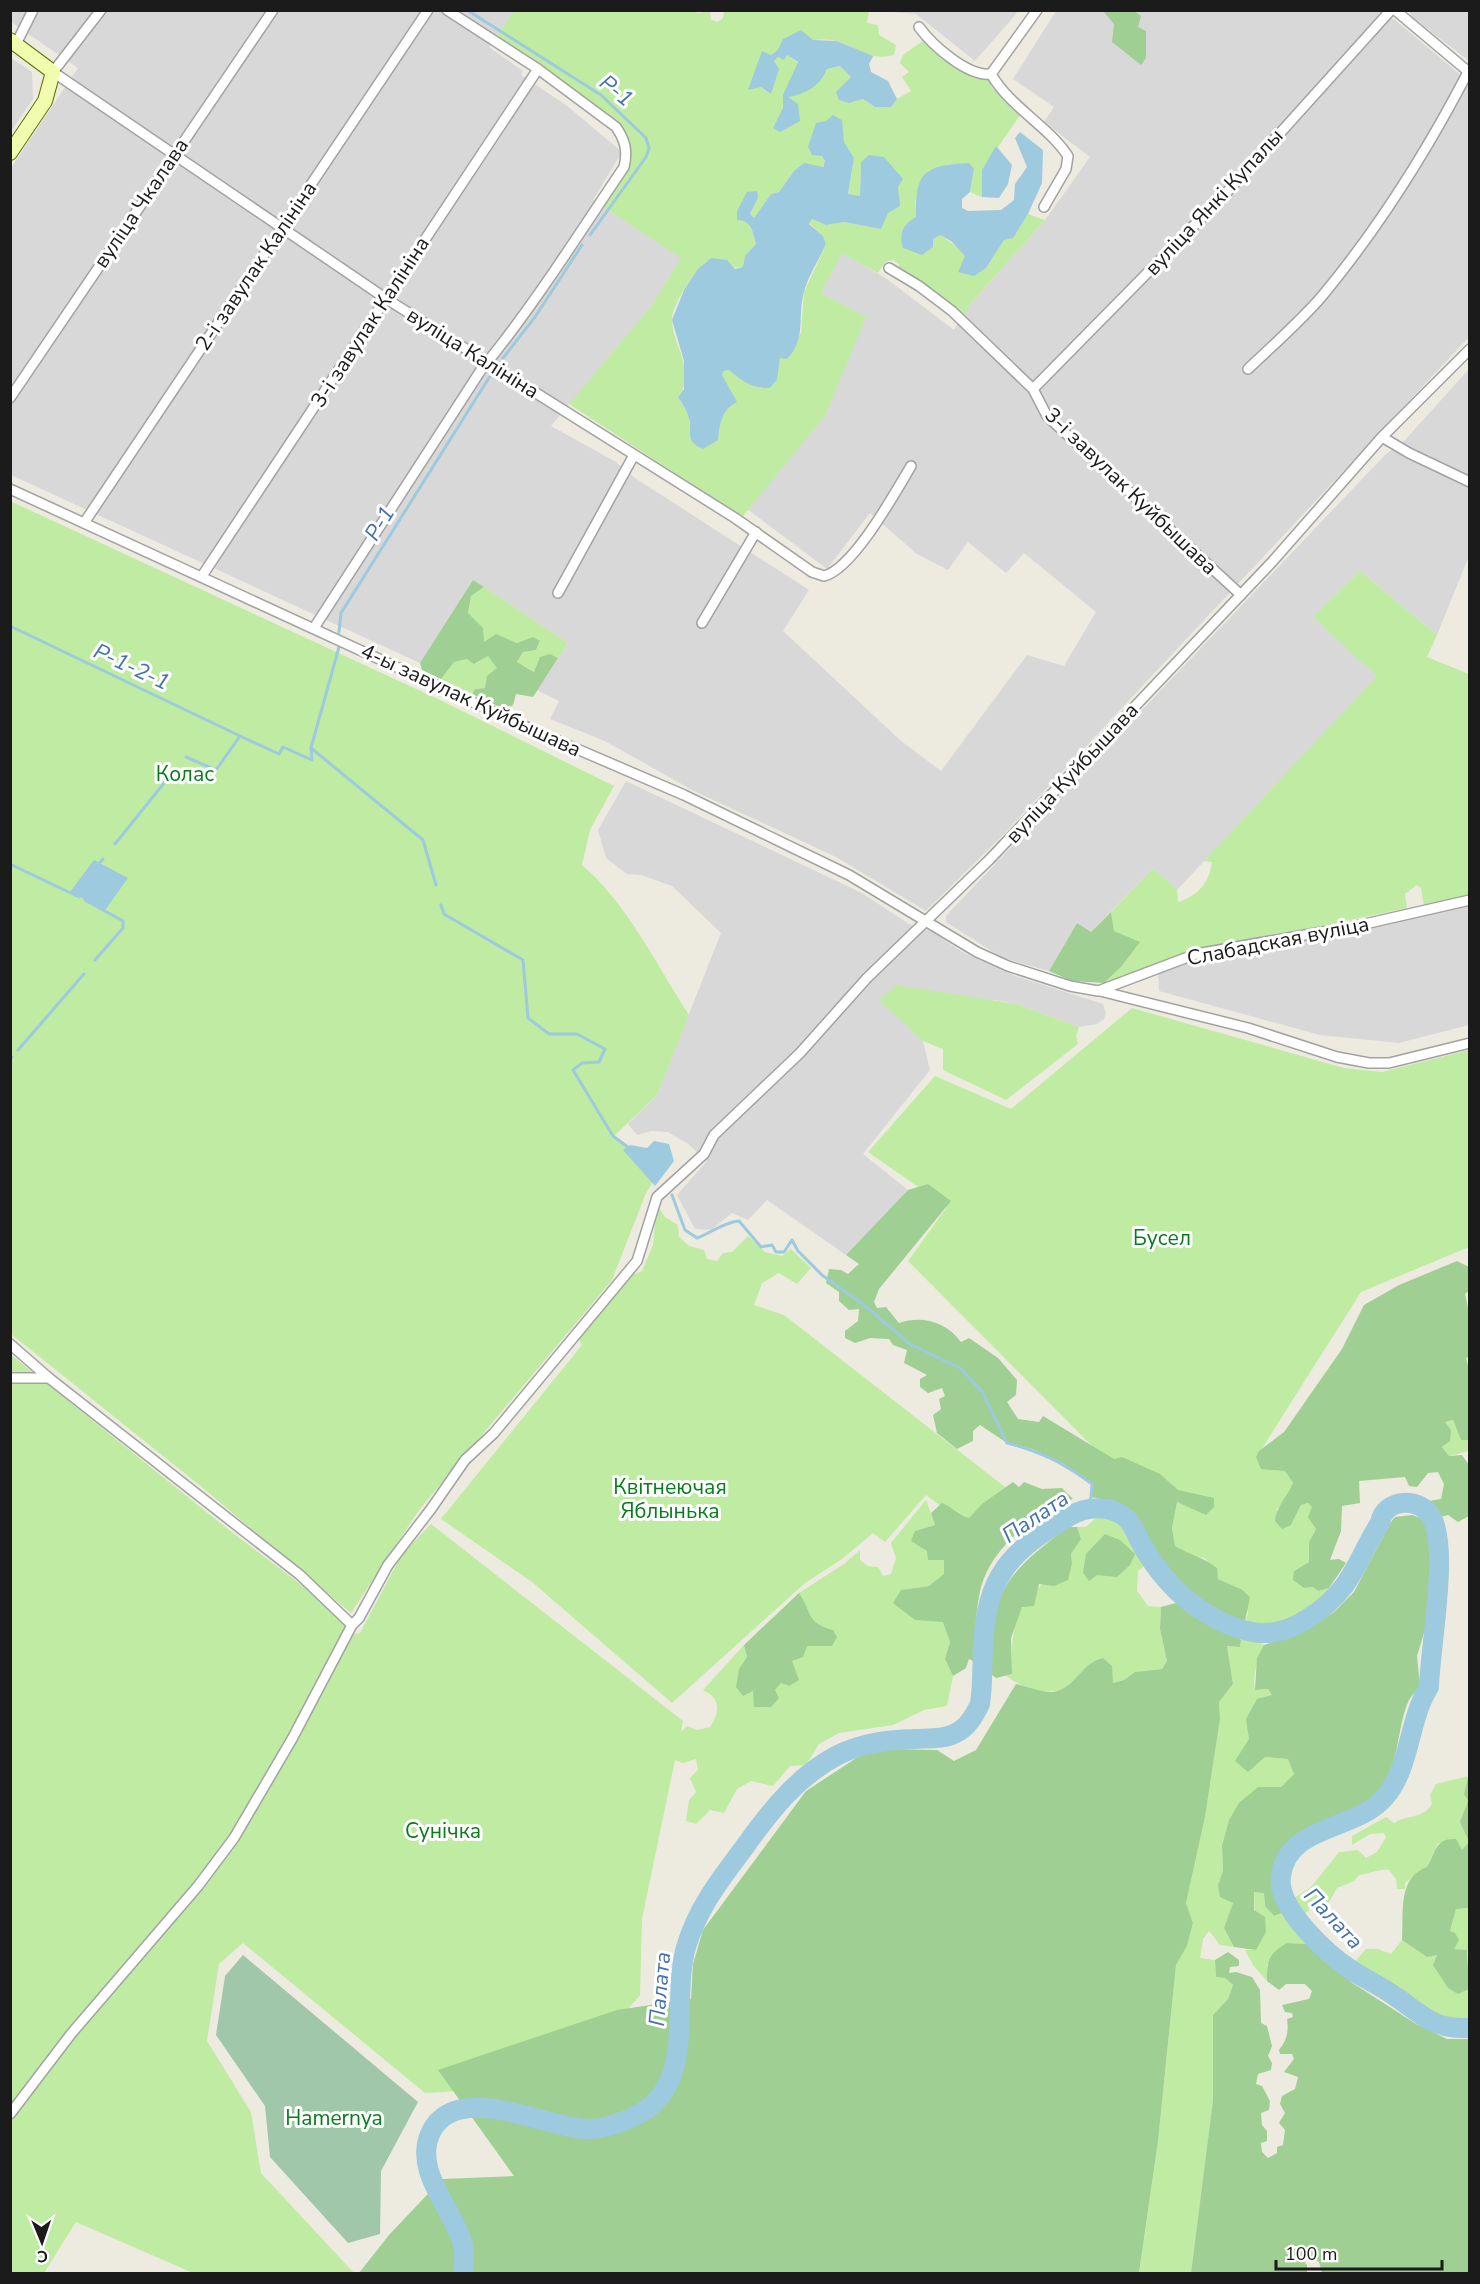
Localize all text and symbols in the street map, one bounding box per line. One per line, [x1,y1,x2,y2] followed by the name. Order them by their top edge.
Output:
[593,68,640,114] water label: P-1
[1139,123,1289,281] street label: вуліца Янкі Купалы
[87,133,195,273] street label: вуліца Чкалава
[189,176,323,356] street label: 2-і завулак Калініна
[304,231,436,413] street label: 3-і завулак Калініна
[401,301,545,405] street label: вуліца Калініна
[1039,401,1223,581] street label: 3-і завулак Куйбышава
[358,500,402,547] water label: P-1
[89,636,175,698] water label: P-1-2-1
[356,637,586,763] street label: 4-ы завулак Куйбышава
[999,697,1145,849] street label: вуліца Куйбышава
[156,760,214,788] park label: Колас
[1185,910,1371,972] street label: Слабадская вуліца
[1133,1224,1191,1252] park label: Бусел
[613,1473,727,1525] park label: Квітнеючая Яблынька
[996,1484,1075,1550] water label: Палата
[405,1817,481,1845] park label: Сунічка
[1297,1881,1370,1956] water label: Палата
[642,1951,678,2028] water label: Палата
[285,2104,383,2132] park label: Hamernya
[12,2212,72,2272] north arrow
[1276,2233,1442,2271] scale bar
[1285,2242,1337,2266] text: 100 m
[37,2245,48,2267] text: С

